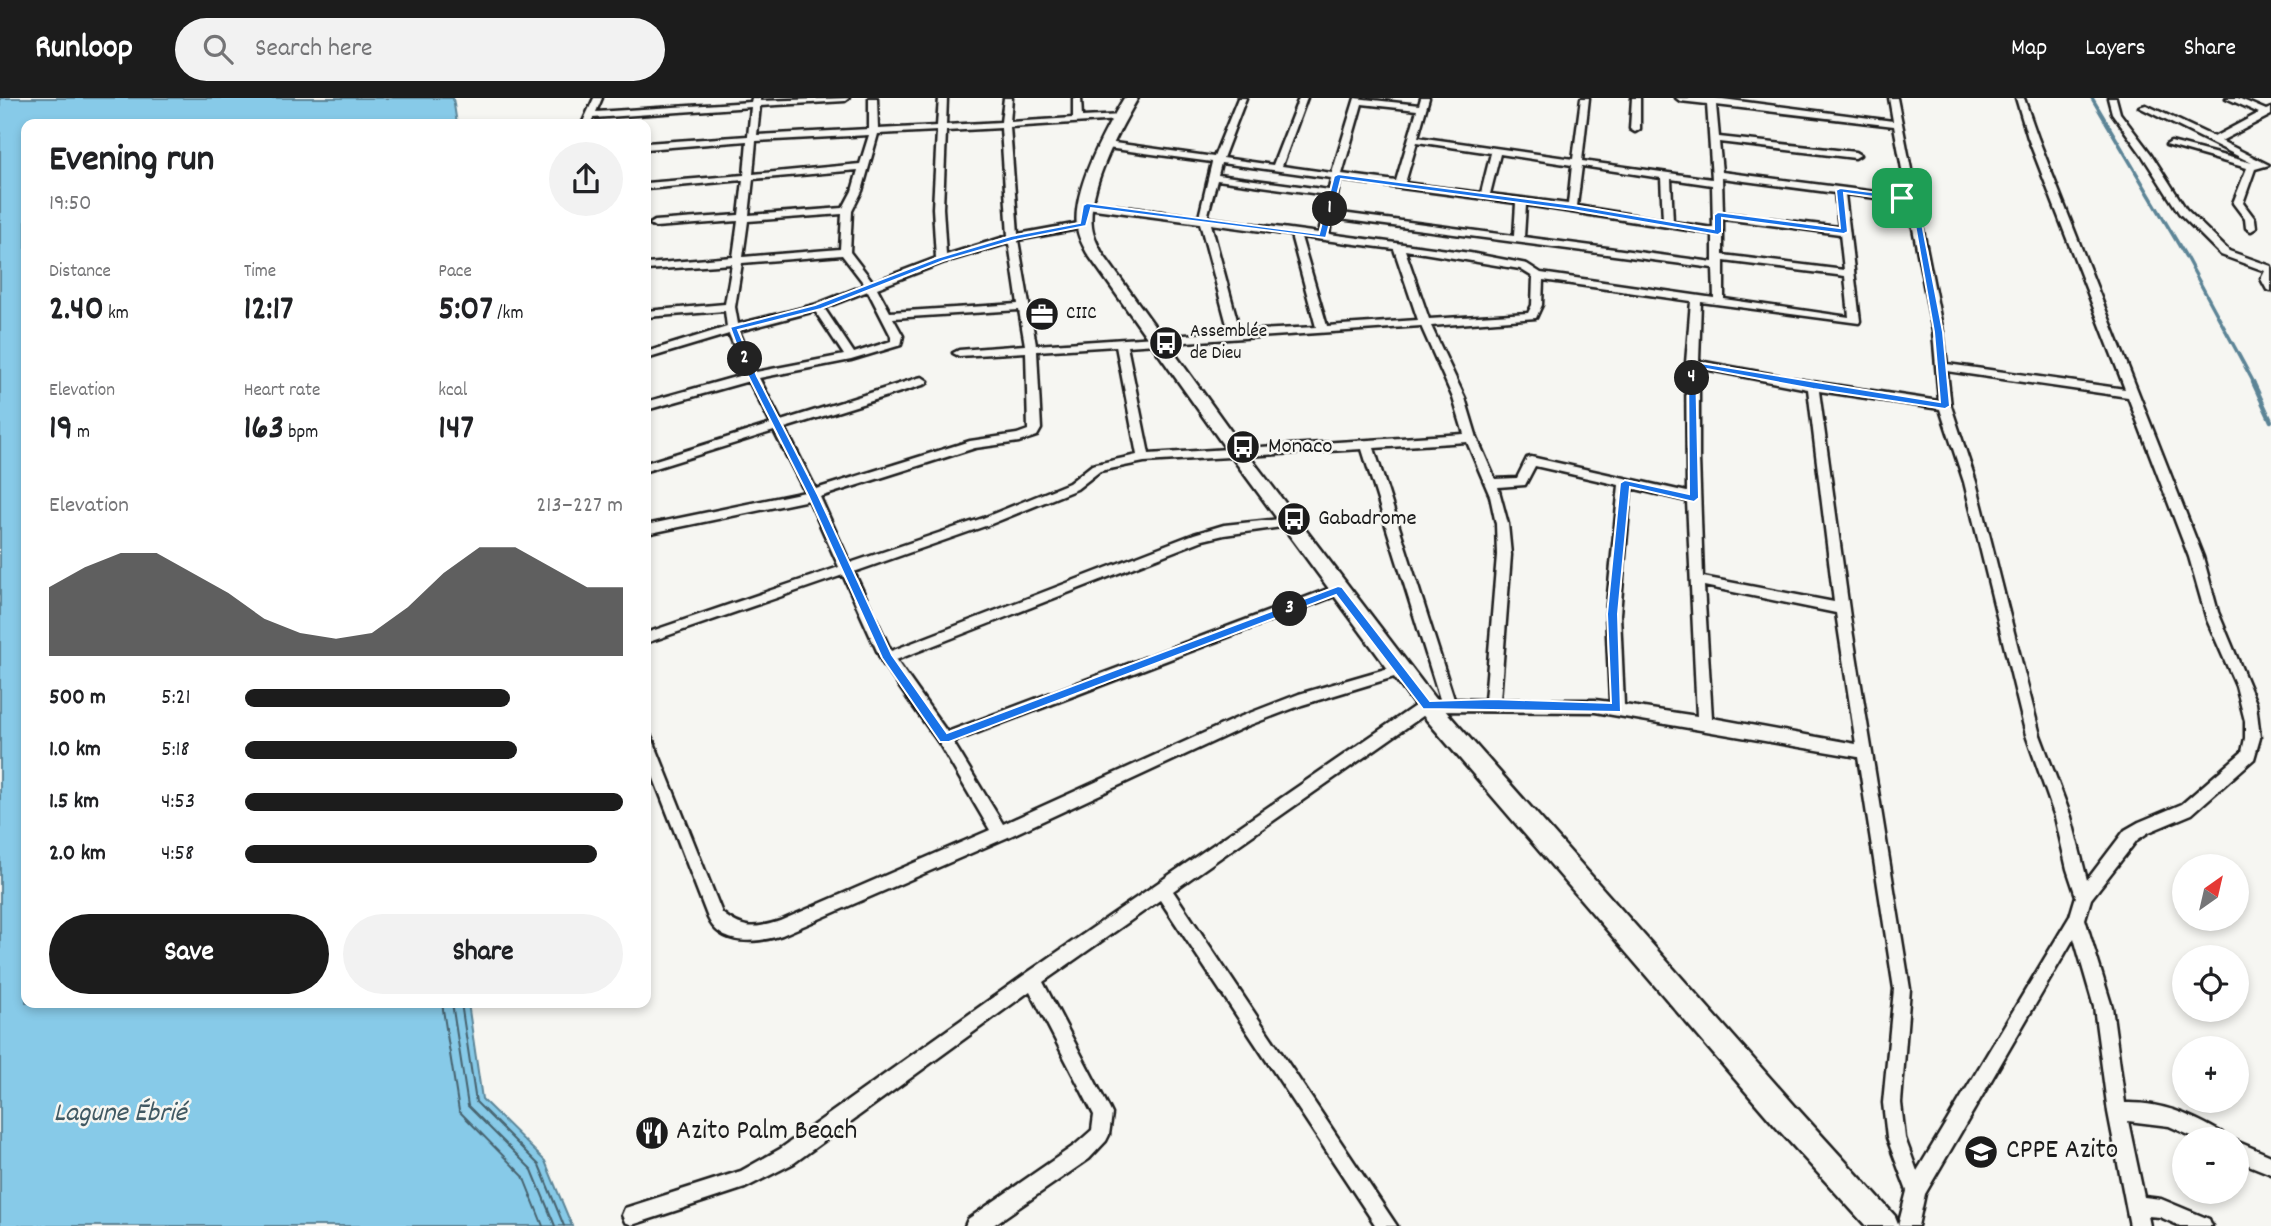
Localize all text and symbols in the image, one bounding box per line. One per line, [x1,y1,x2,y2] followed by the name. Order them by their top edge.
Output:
[175,18,665,81] search box
[35,26,133,73] text: Runloop
[199,30,237,68] icon: search
[255,31,372,68] text: Search here
[2011,32,2047,66] text: Map
[2085,32,2146,66] text: Layers
[2184,32,2236,66] text: Share
[49,134,214,189] text: Evening run
[549,142,623,216] button: share
[1872,168,1932,228] pin
[1883,179,1921,217] icon: arrive
[49,188,92,221] text: 19:50
[1312,192,1348,226] pin: 1
[1327,195,1332,222] text: 1
[49,259,111,286] text: Distance
[244,259,276,286] text: Time
[438,259,472,286] text: Pace
[49,286,104,336] text: 2.40
[244,286,294,336] text: 12:17
[438,286,493,336] text: 5:07
[1023,295,1061,333] office icon: CIIC
[104,301,129,328] text: km
[493,301,523,328] text: /km
[1066,301,1097,328] place label: CIIC
[1190,319,1267,368] place label: Assemblée de Dieu
[1147,324,1185,362] bus stop icon: Assemblée de Dieu
[728,342,762,376] pin: 2
[740,345,749,372] text: 2
[1674,360,1710,396] pin: 4
[1688,364,1695,391] text: 4
[49,378,115,405] text: Elevation
[244,378,320,405] text: Heart rate
[438,378,467,405] text: kcal
[49,405,73,455] text: 19
[244,405,284,455] text: 163
[438,405,474,455] text: 147
[73,420,90,447] text: m
[284,420,318,447] text: bpm
[1224,428,1262,466] bus stop icon: Monaco
[1268,431,1333,464] place label: Monaco
[49,490,129,523] text: Elevation
[536,490,623,523] text: 213–227 m
[1275,500,1313,538] bus stop icon: Gabadrome
[1318,503,1417,536] place label: Gabadrome
[1272,592,1308,626] pin: 3
[1285,595,1294,622] text: 3
[49,682,106,715] text: 500 m
[161,682,191,715] text: 5:21
[49,734,101,767] text: 1.0 km
[161,734,190,767] text: 5:18
[49,786,99,819] text: 1.5 km
[161,786,195,819] text: 4:53
[49,838,106,871] text: 2.0 km
[161,838,194,871] text: 4:58
[2172,854,2249,931] north arrow
[2172,854,2249,1204] map controls
[49,914,329,994] button: Save
[343,914,623,994] button: Share
[2172,945,2249,1022] button: locate
[2172,1036,2249,1113] button: +
[53,1095,189,1135] water label: Lagune Ébrié
[676,1113,857,1153] place label: Azito Palm Beach
[633,1114,671,1152] restaurant icon: Azito Palm Beach
[2172,1127,2249,1204] button: −
[2006,1132,2118,1172] place label: CPPE Azito
[1962,1133,2000,1171] school or university icon: CPPE Azito

